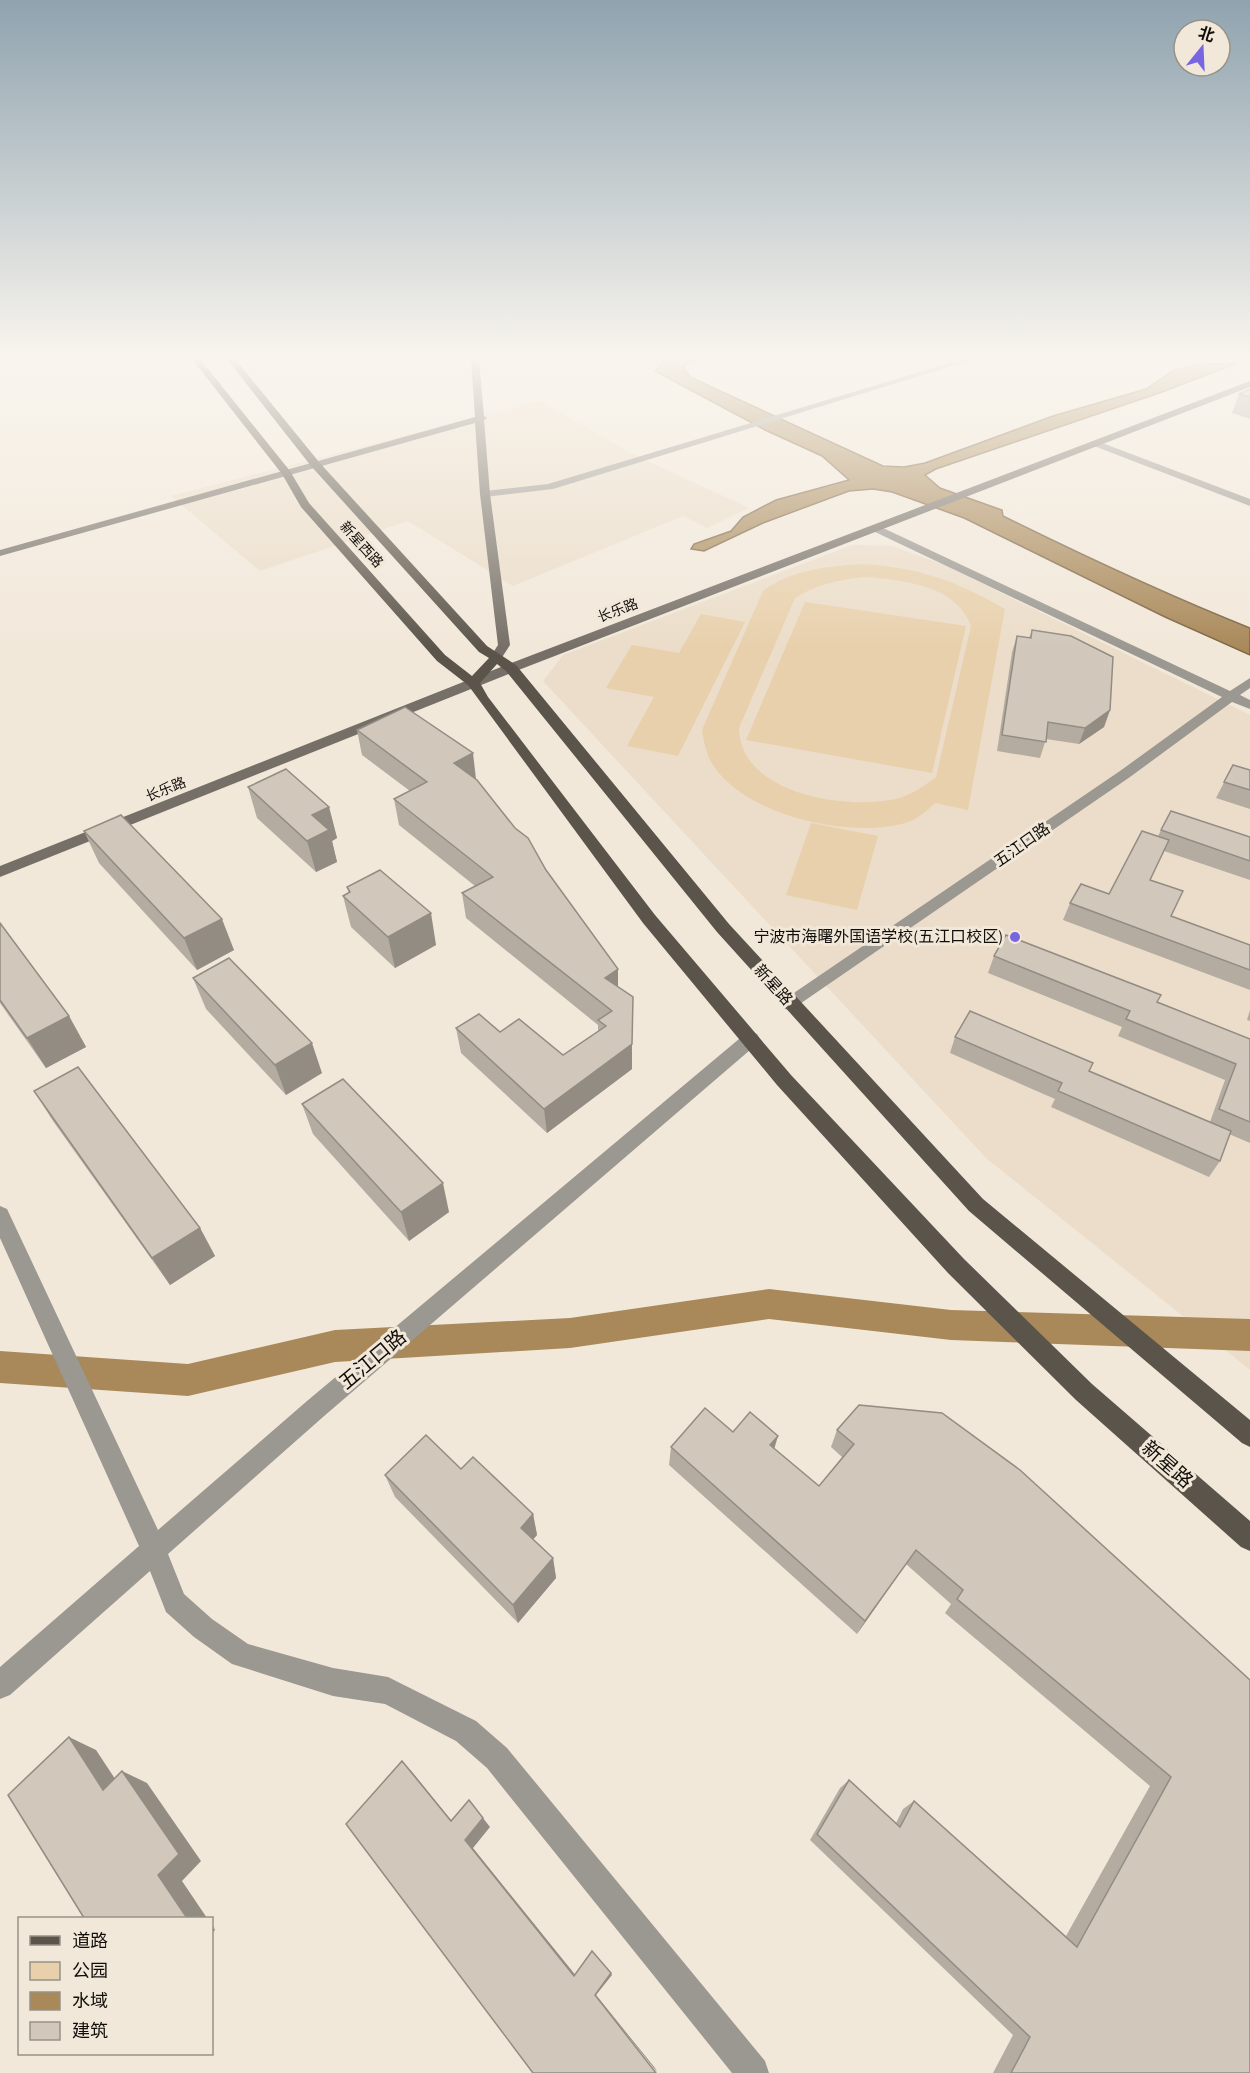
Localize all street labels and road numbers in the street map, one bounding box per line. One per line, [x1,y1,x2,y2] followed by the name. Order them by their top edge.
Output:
[335,518,387,572] street label: 新星西路
[595,594,641,628] street label: 长乐路
[143,773,189,807] street label: 长乐路
[989,818,1055,872] street label: 五江口路
[749,960,797,1010] street label: 新星路
[333,1324,413,1396] street label: 五江口路
[1135,1435,1199,1495] street label: 新星路

